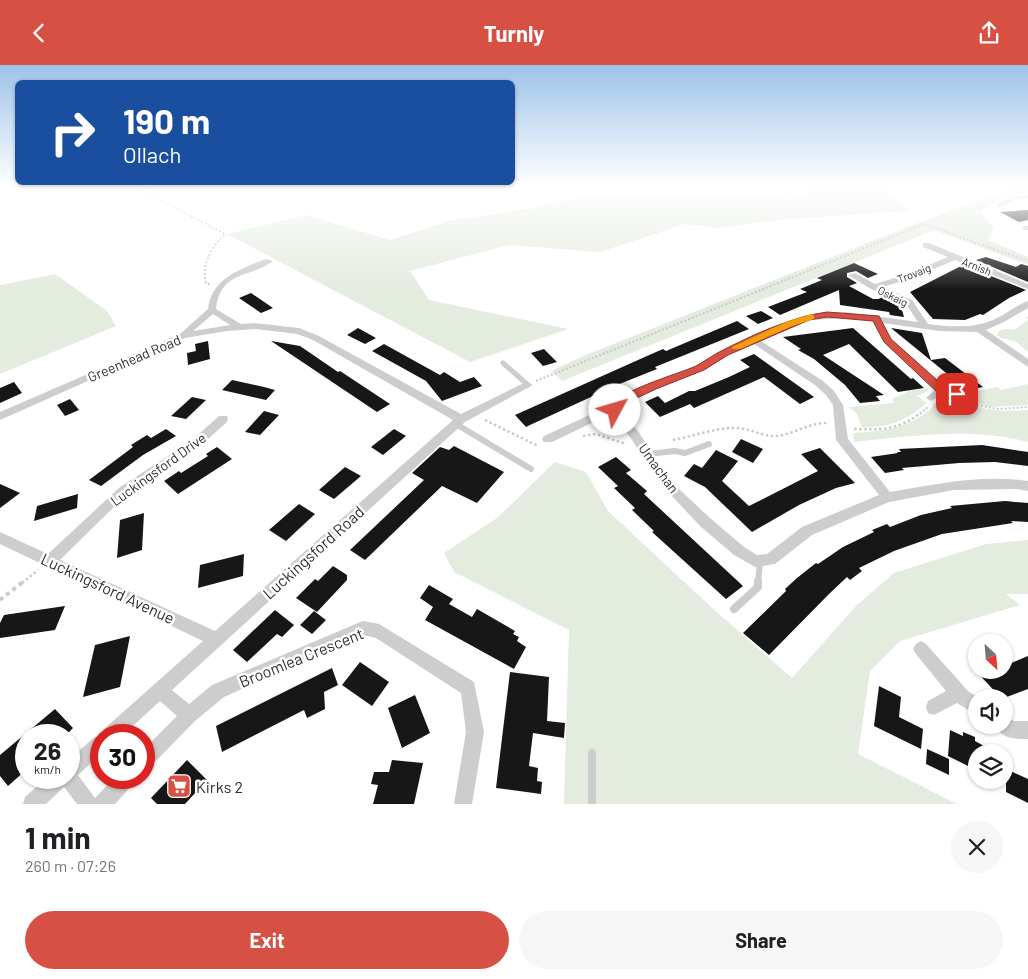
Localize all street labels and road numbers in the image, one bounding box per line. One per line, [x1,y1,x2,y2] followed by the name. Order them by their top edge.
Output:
[960,254,994,278] street label: Arnish
[895,261,933,285] street label: Trovaig
[876,283,910,309] street label: Oskaig
[85,331,183,385] street label: Greenhead Road
[107,429,209,509] street label: Luckingsford Drive
[635,440,683,496] street label: Umachan
[259,502,367,602] street label: Luckingsford Road
[38,549,178,627] street label: Luckingsford Avenue
[236,623,366,691] street label: Broomlea Crescent

